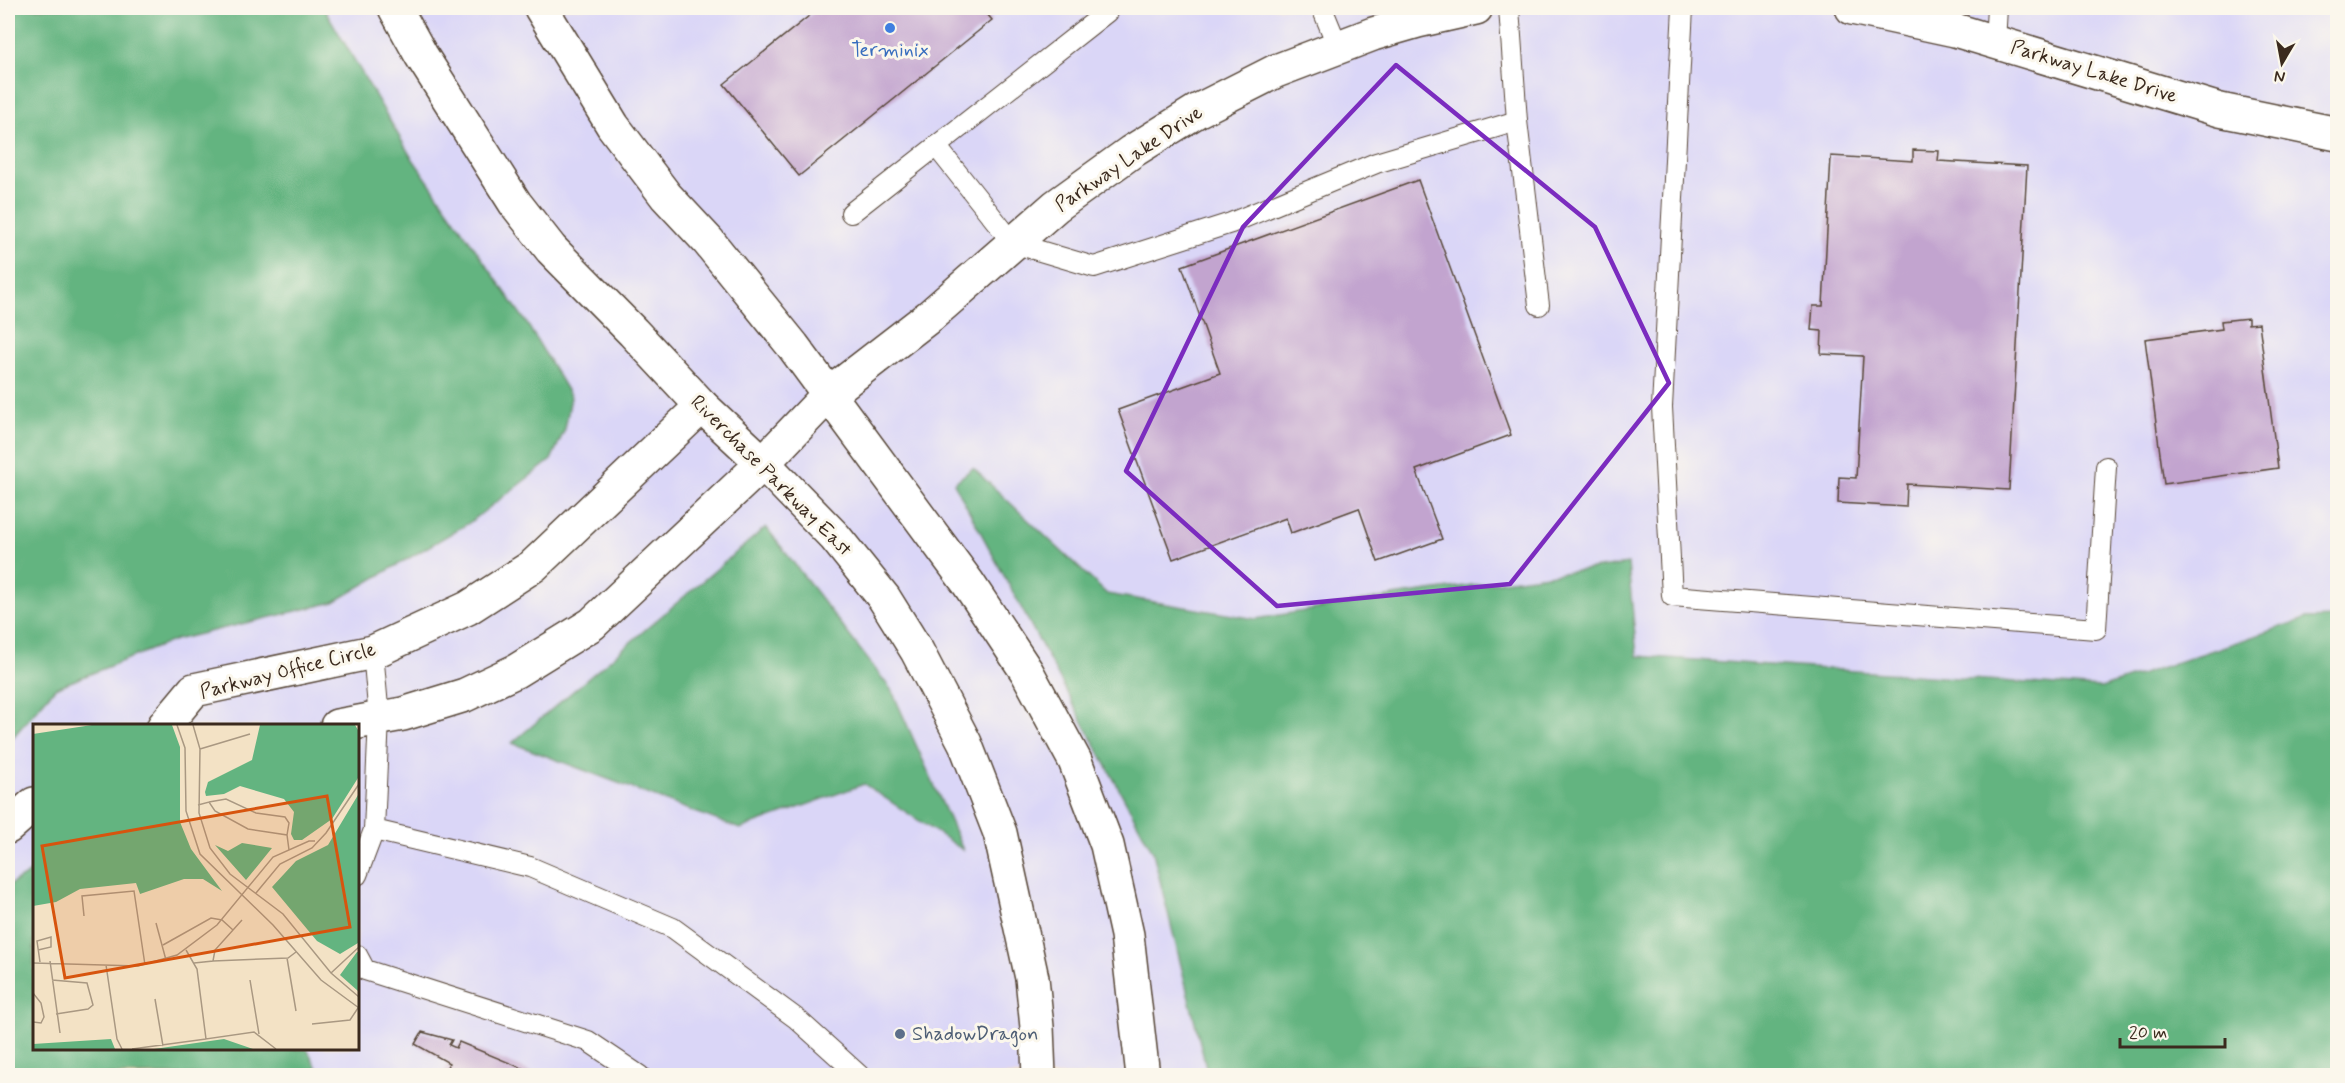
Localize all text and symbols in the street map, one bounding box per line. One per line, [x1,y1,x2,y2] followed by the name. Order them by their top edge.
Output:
[883,21,897,35] marker: Terminix
[2252,33,2312,93] north arrow
[2007,34,2181,110] street label: Parkway Lake Drive
[851,37,929,64] place label: Terminix
[2273,65,2287,88] text: N
[1050,99,1208,219] street label: Parkway Lake Drive
[684,389,858,563] street label: Riverchase Parkway East
[197,636,379,706] street label: Parkway Office Circle
[33,724,358,1050] inset map
[2120,1011,2225,1049] scale bar
[912,1021,1038,1048] place label: ShadowDragon
[2129,1021,2167,1045] text: 20 m
[893,1027,907,1041] marker: ShadowDragon

